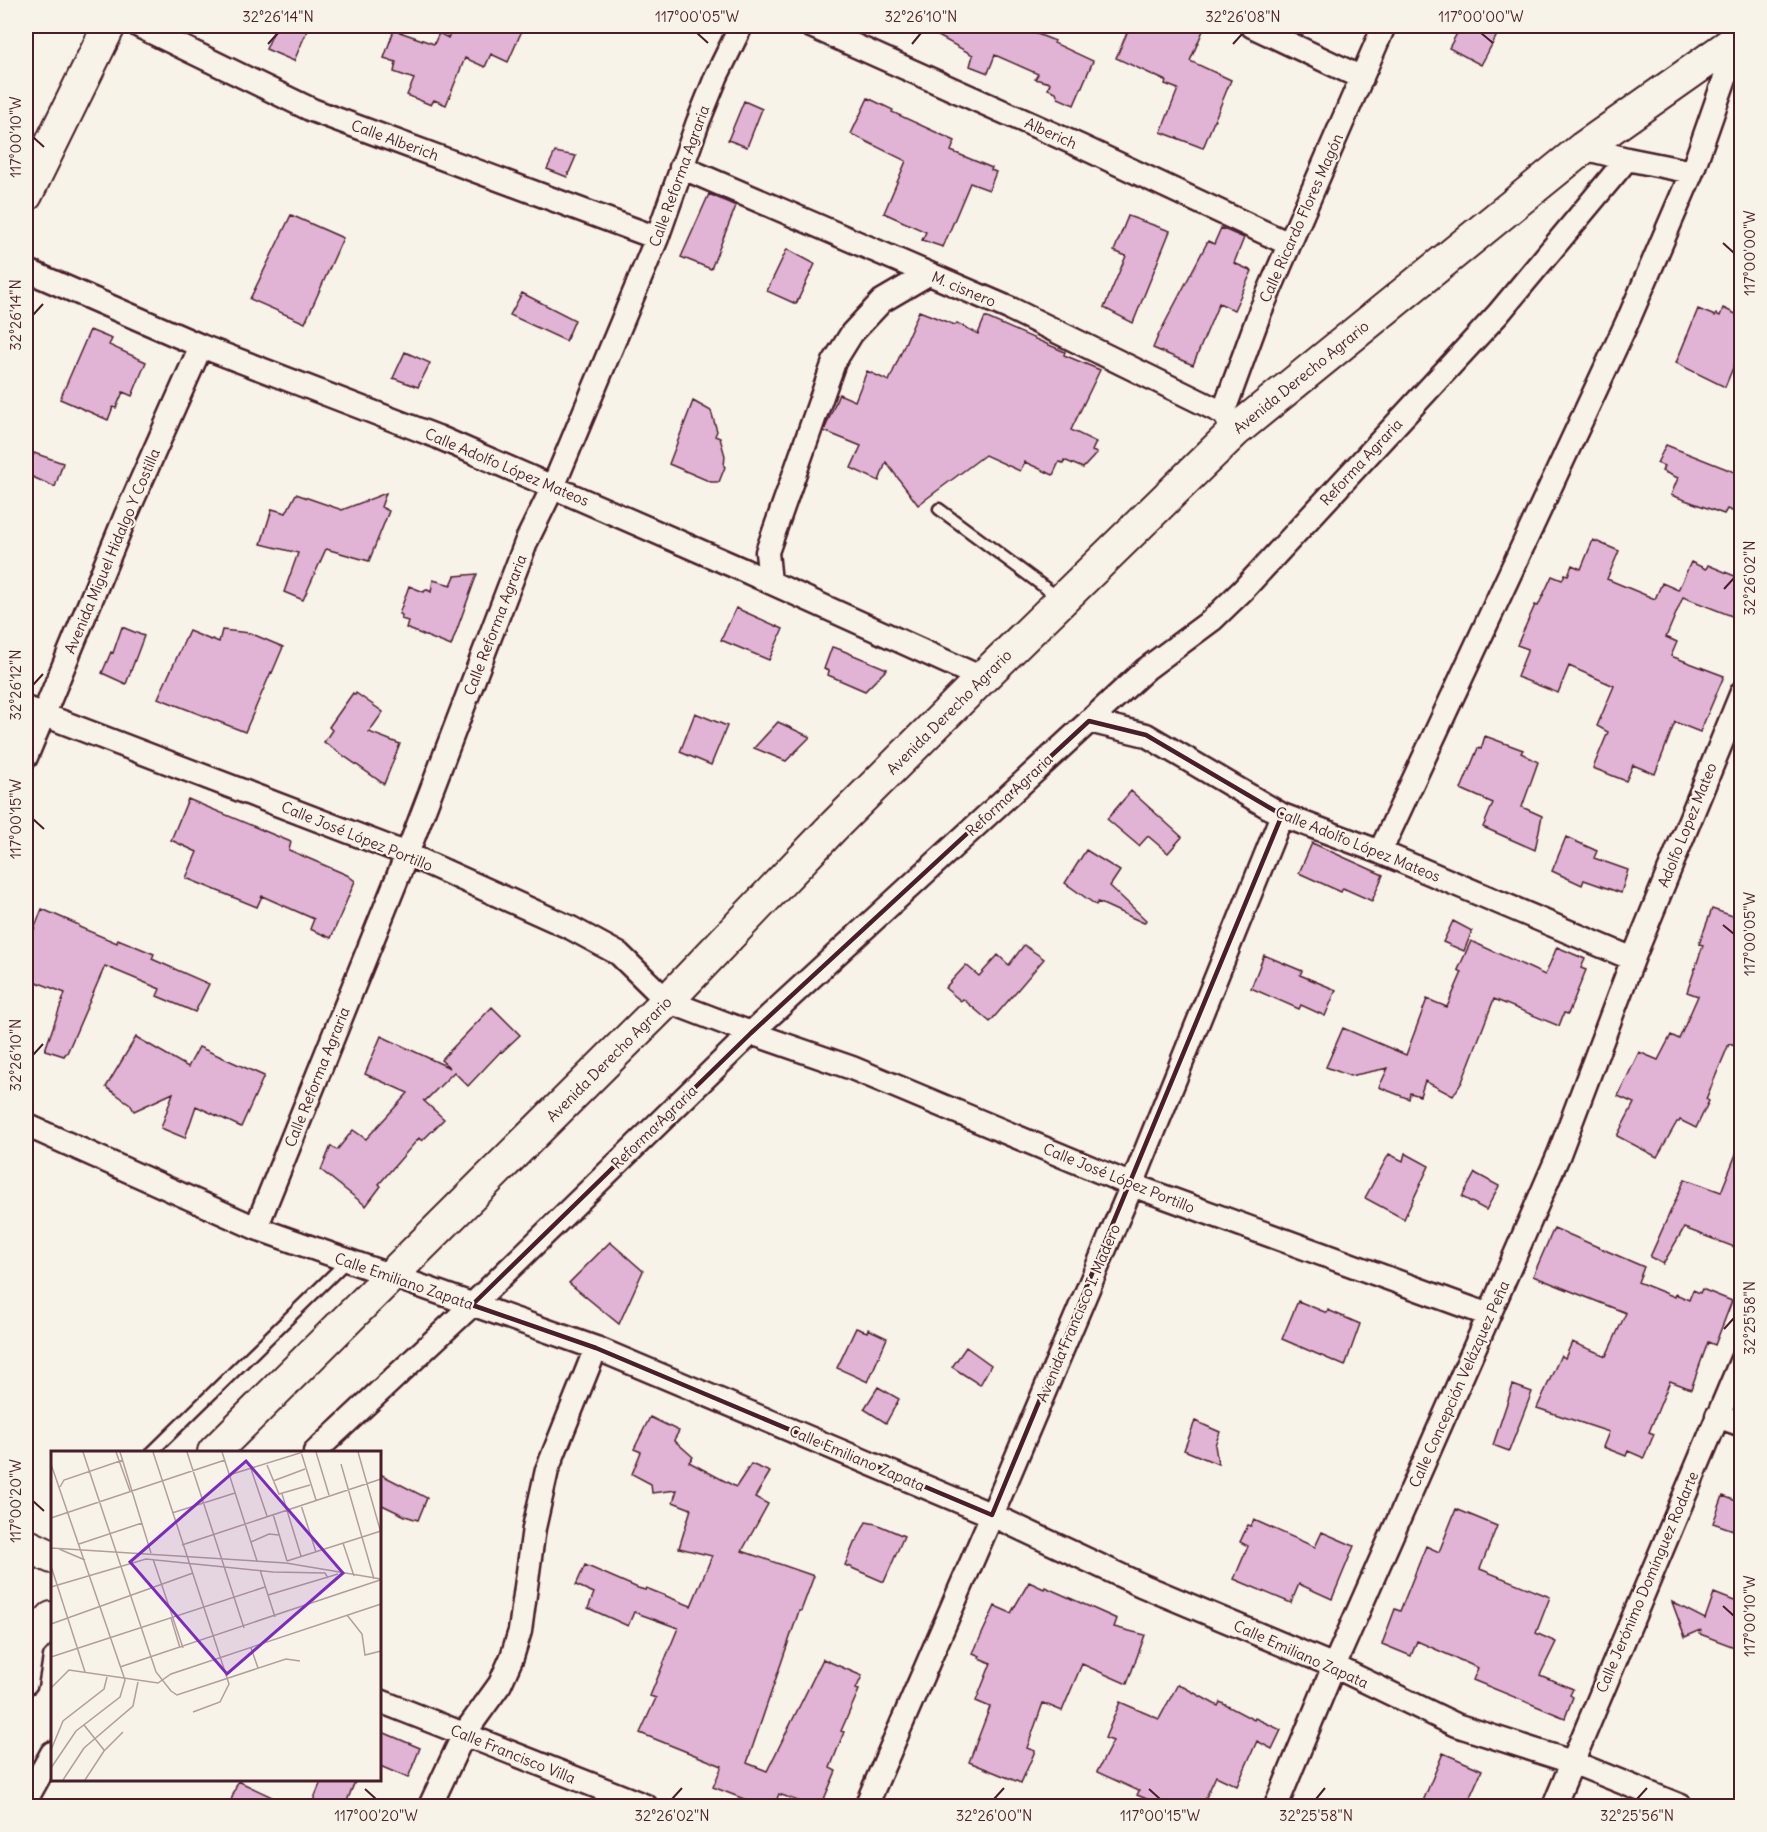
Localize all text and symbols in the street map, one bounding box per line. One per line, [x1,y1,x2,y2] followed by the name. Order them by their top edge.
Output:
[242,7,314,26] text: 32°26'14"N
[655,7,739,26] text: 117°00'05"W
[885,7,957,26] text: 32°26'10"N
[1205,7,1281,26] text: 32°26'08"N
[1438,7,1524,26] text: 117°00'00"W
[6,96,25,178] text: 117°00'10"W
[645,102,714,249] street label: Calle Reforma Agraria
[1022,113,1080,153] street label: Alberich
[349,115,442,165] street label: Calle Alberich
[1255,130,1347,305] street label: Calle Ricardo Flores Magón
[1740,210,1759,296] text: 117°00'00"W
[929,267,999,311] street label: M. cisnero
[6,279,25,351] text: 32°26'14"N
[1229,316,1373,438] street label: Avenida Derecho Agrario
[1316,414,1407,510] street label: Reforma Agraria
[422,424,592,510] street label: Calle Adolfo López Mateos
[60,445,164,657] street label: Avenida Miguel Hidalgo Y Costilla
[1740,540,1759,616] text: 32°26'02"N
[459,552,531,698] street label: Calle Reforma Agraria
[882,645,1016,779] street label: Avenida Derecho Agrario
[6,649,25,721] text: 32°26'12"N
[961,749,1057,840] street label: Reforma Agraria
[1653,760,1721,890] street label: Adolfo Lopez Mateo
[6,779,25,859] text: 117°00'15"W
[278,797,436,875] street label: Calle José López Portillo
[1273,802,1443,886] street label: Calle Adolfo López Mateos
[1740,892,1759,976] text: 117°00'05"W
[542,992,676,1126] street label: Avenida Derecho Agrario
[280,1004,354,1150] street label: Calle Reforma Agraria
[6,1019,25,1091] text: 32°26'10"N
[607,1081,701,1173] street label: Reforma Agraria
[1040,1139,1198,1217] street label: Calle José López Portillo
[1032,1221,1124,1405] street label: Avenida Francisco I. Madero
[332,1248,476,1314] street label: Calle Emiliano Zapata
[1405,1277,1514,1490] street label: Calle Concepción Velázquez Peña
[1740,1281,1759,1355] text: 32°25'58"N
[786,1421,928,1495] street label: Calle Emiliano Zapata
[51,1451,381,1781] inset map
[6,1459,25,1543] text: 117°00'20"W
[1592,1469,1702,1695] street label: Calle Jerónimo Domínguez Rodarte
[1740,1575,1759,1657] text: 117°00'10"W
[1231,1616,1372,1692] street label: Calle Emiliano Zapata
[448,1720,579,1788] street label: Calle Francisco Villa
[334,1806,418,1825] text: 117°00'20"W
[634,1806,710,1825] text: 32°26'02"N
[956,1806,1032,1825] text: 32°26'00"N
[1120,1806,1200,1825] text: 117°00'15"W
[1279,1806,1353,1825] text: 32°25'58"N
[1600,1806,1674,1825] text: 32°25'56"N

